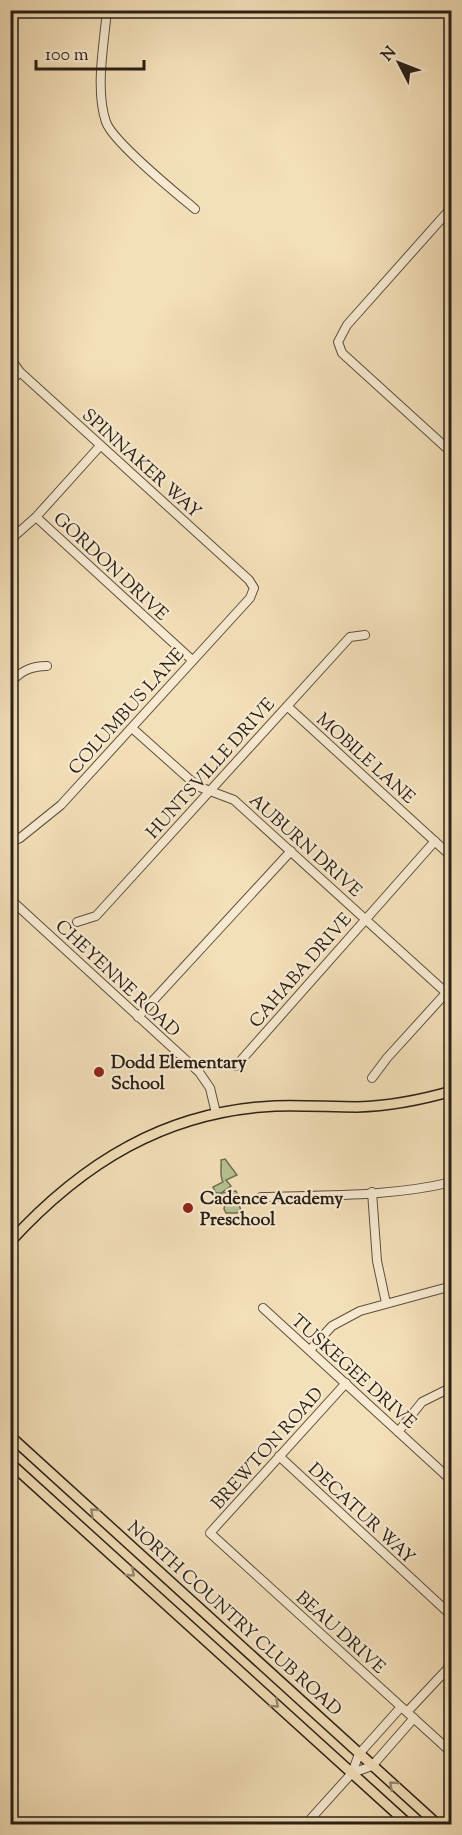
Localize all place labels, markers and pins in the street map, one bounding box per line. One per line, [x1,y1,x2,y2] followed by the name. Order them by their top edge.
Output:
[111,1051,247,1098] place label: Dodd Elementary School
[92,1065,106,1079] marker: Dodd Elementary School
[200,1187,343,1234] place label: Cadence Academy Preschool
[181,1201,195,1215] marker: Cadence Academy Preschool

